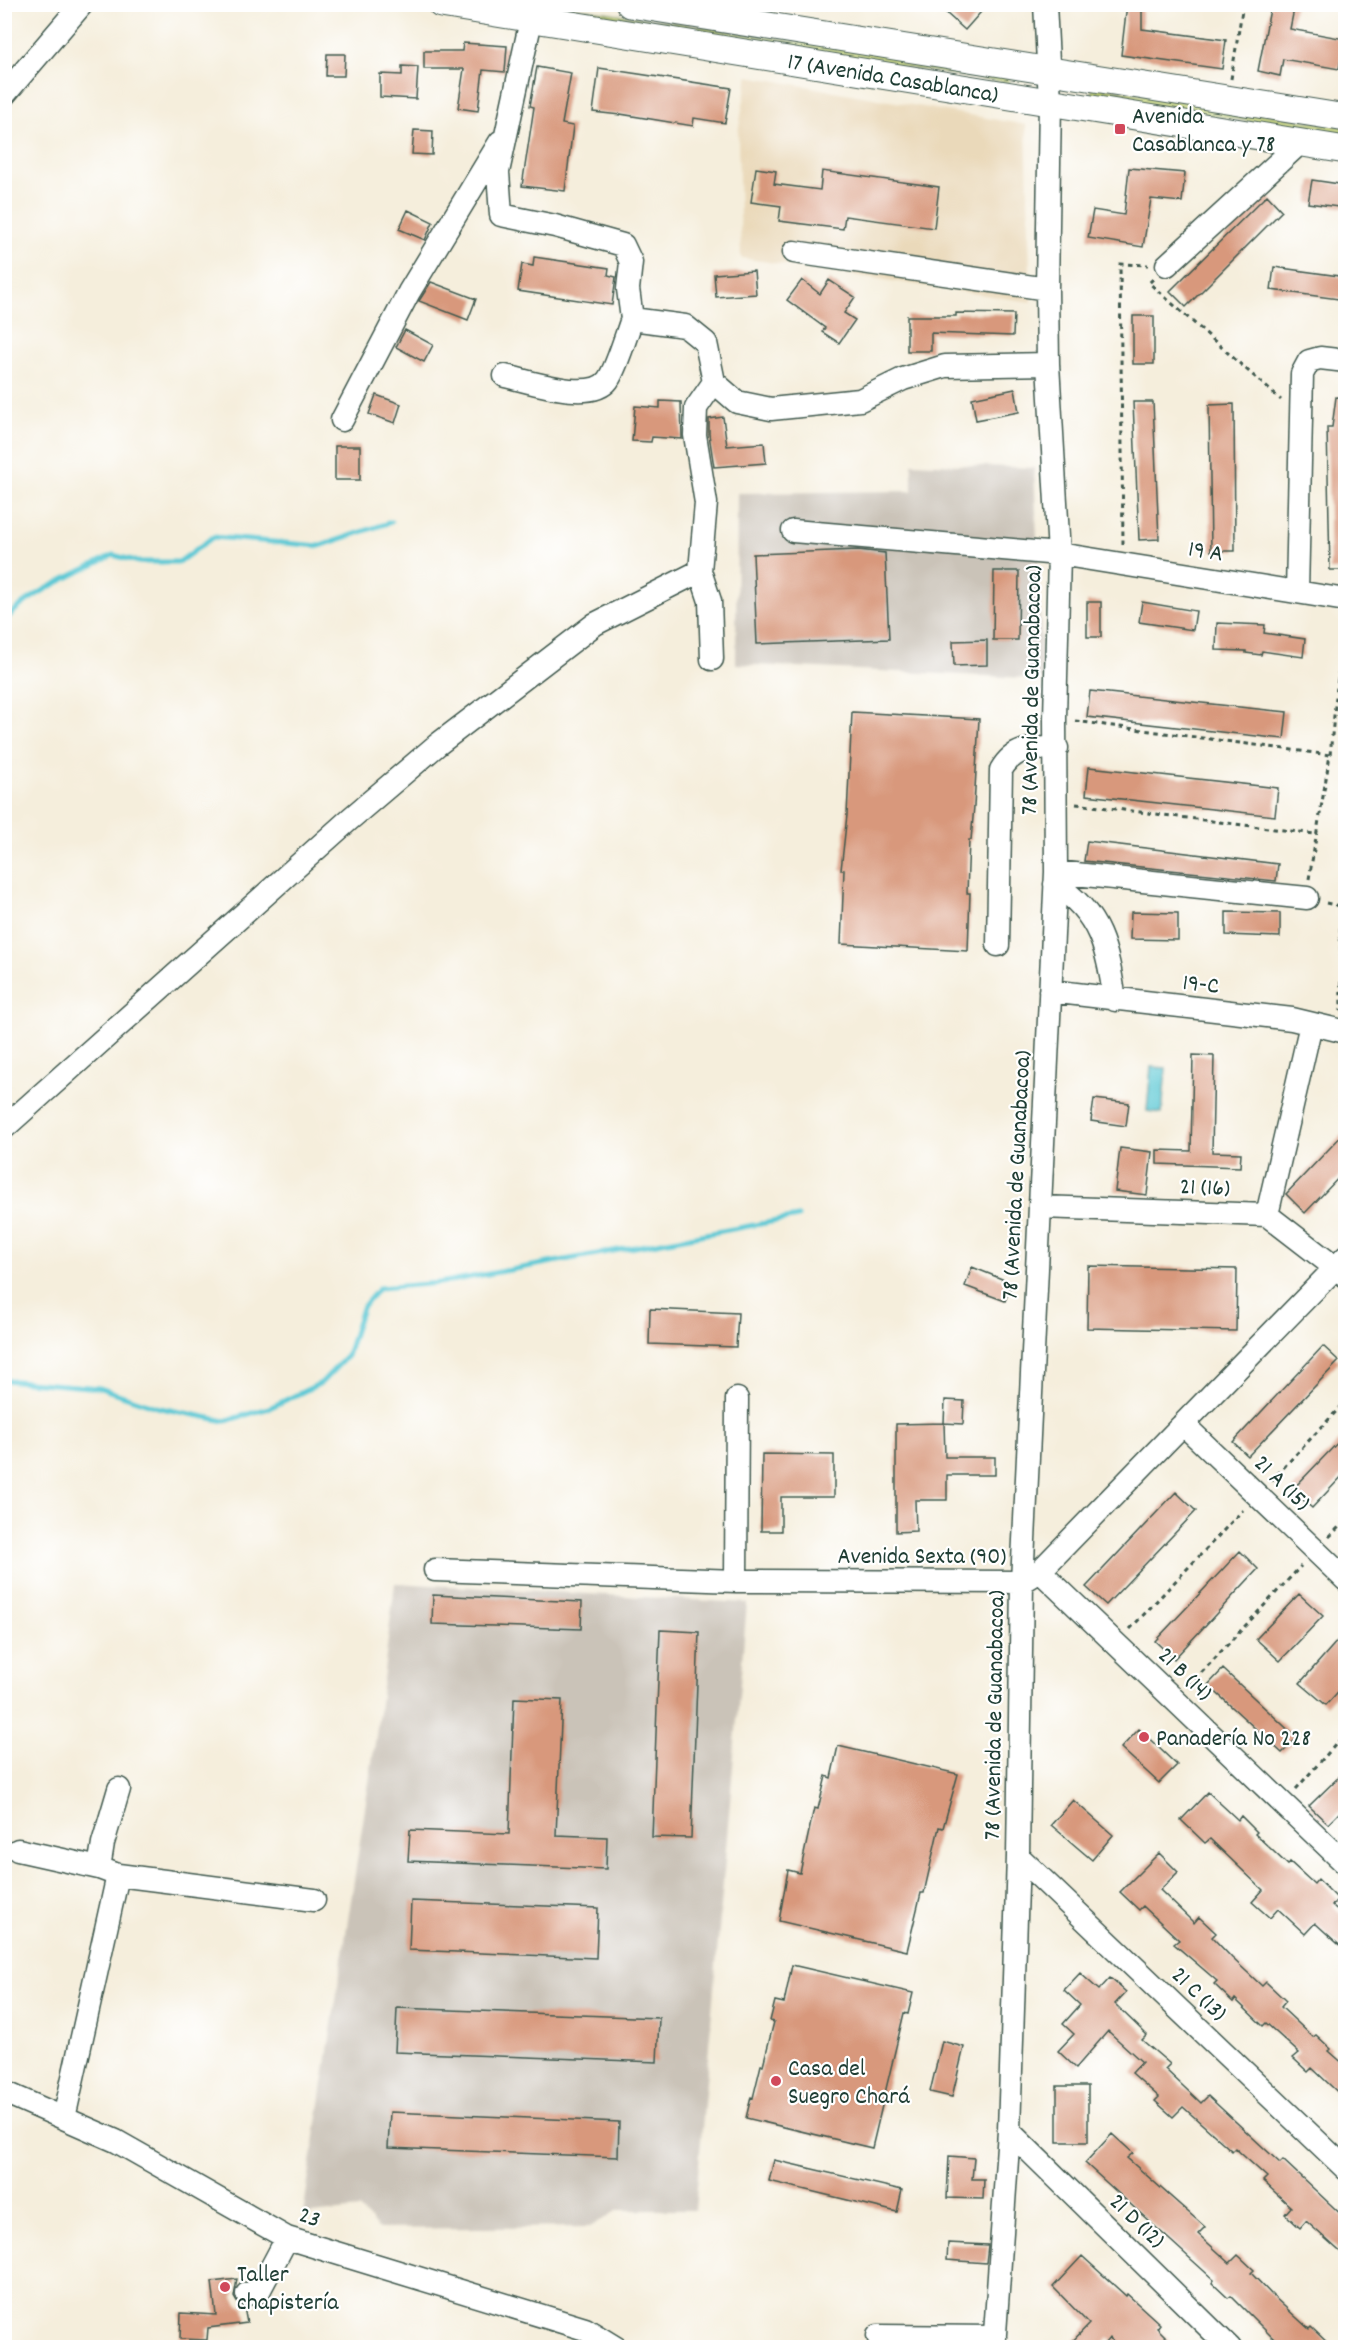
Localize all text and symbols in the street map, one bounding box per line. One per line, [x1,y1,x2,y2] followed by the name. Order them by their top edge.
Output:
[785,46,1001,114] street label: 17 (Avenida Casablanca)
[1132,101,1275,163] place label: Avenida Casablanca y 78
[1113,122,1127,136] marker: Avenida Casablanca y 78
[1186,533,1225,572] street label: 19 A
[1014,565,1052,815] street label: 78 (Avenida de Guanabacoa)
[1181,967,1221,1005] street label: 19-C
[994,1049,1042,1301] street label: 78 (Avenida de Guanabacoa)
[1179,1171,1231,1207] street label: 21 (16)
[1245,1448,1317,1520] street label: 21 A (15)
[838,1541,1006,1575] street label: Avenida Sexta (90)
[977,1590,1015,1840] street label: 78 (Avenida de Guanabacoa)
[1149,1640,1219,1710] street label: 21 B (14)
[1156,1723,1311,1757] place label: Panadería No 228
[1137,1730,1151,1744] marker: Panadería No 228
[1162,1960,1234,2030] street label: 21 C (13)
[788,2053,910,2115] place label: Casa del Suegro Chará
[769,2074,783,2088] marker: Casa del Suegro Chará
[1100,2187,1172,2258] street label: 21 D (12)
[293,2199,325,2238] street label: 23
[237,2259,339,2321] place label: Taller chapistería
[218,2280,232,2294] marker: Taller chapistería

